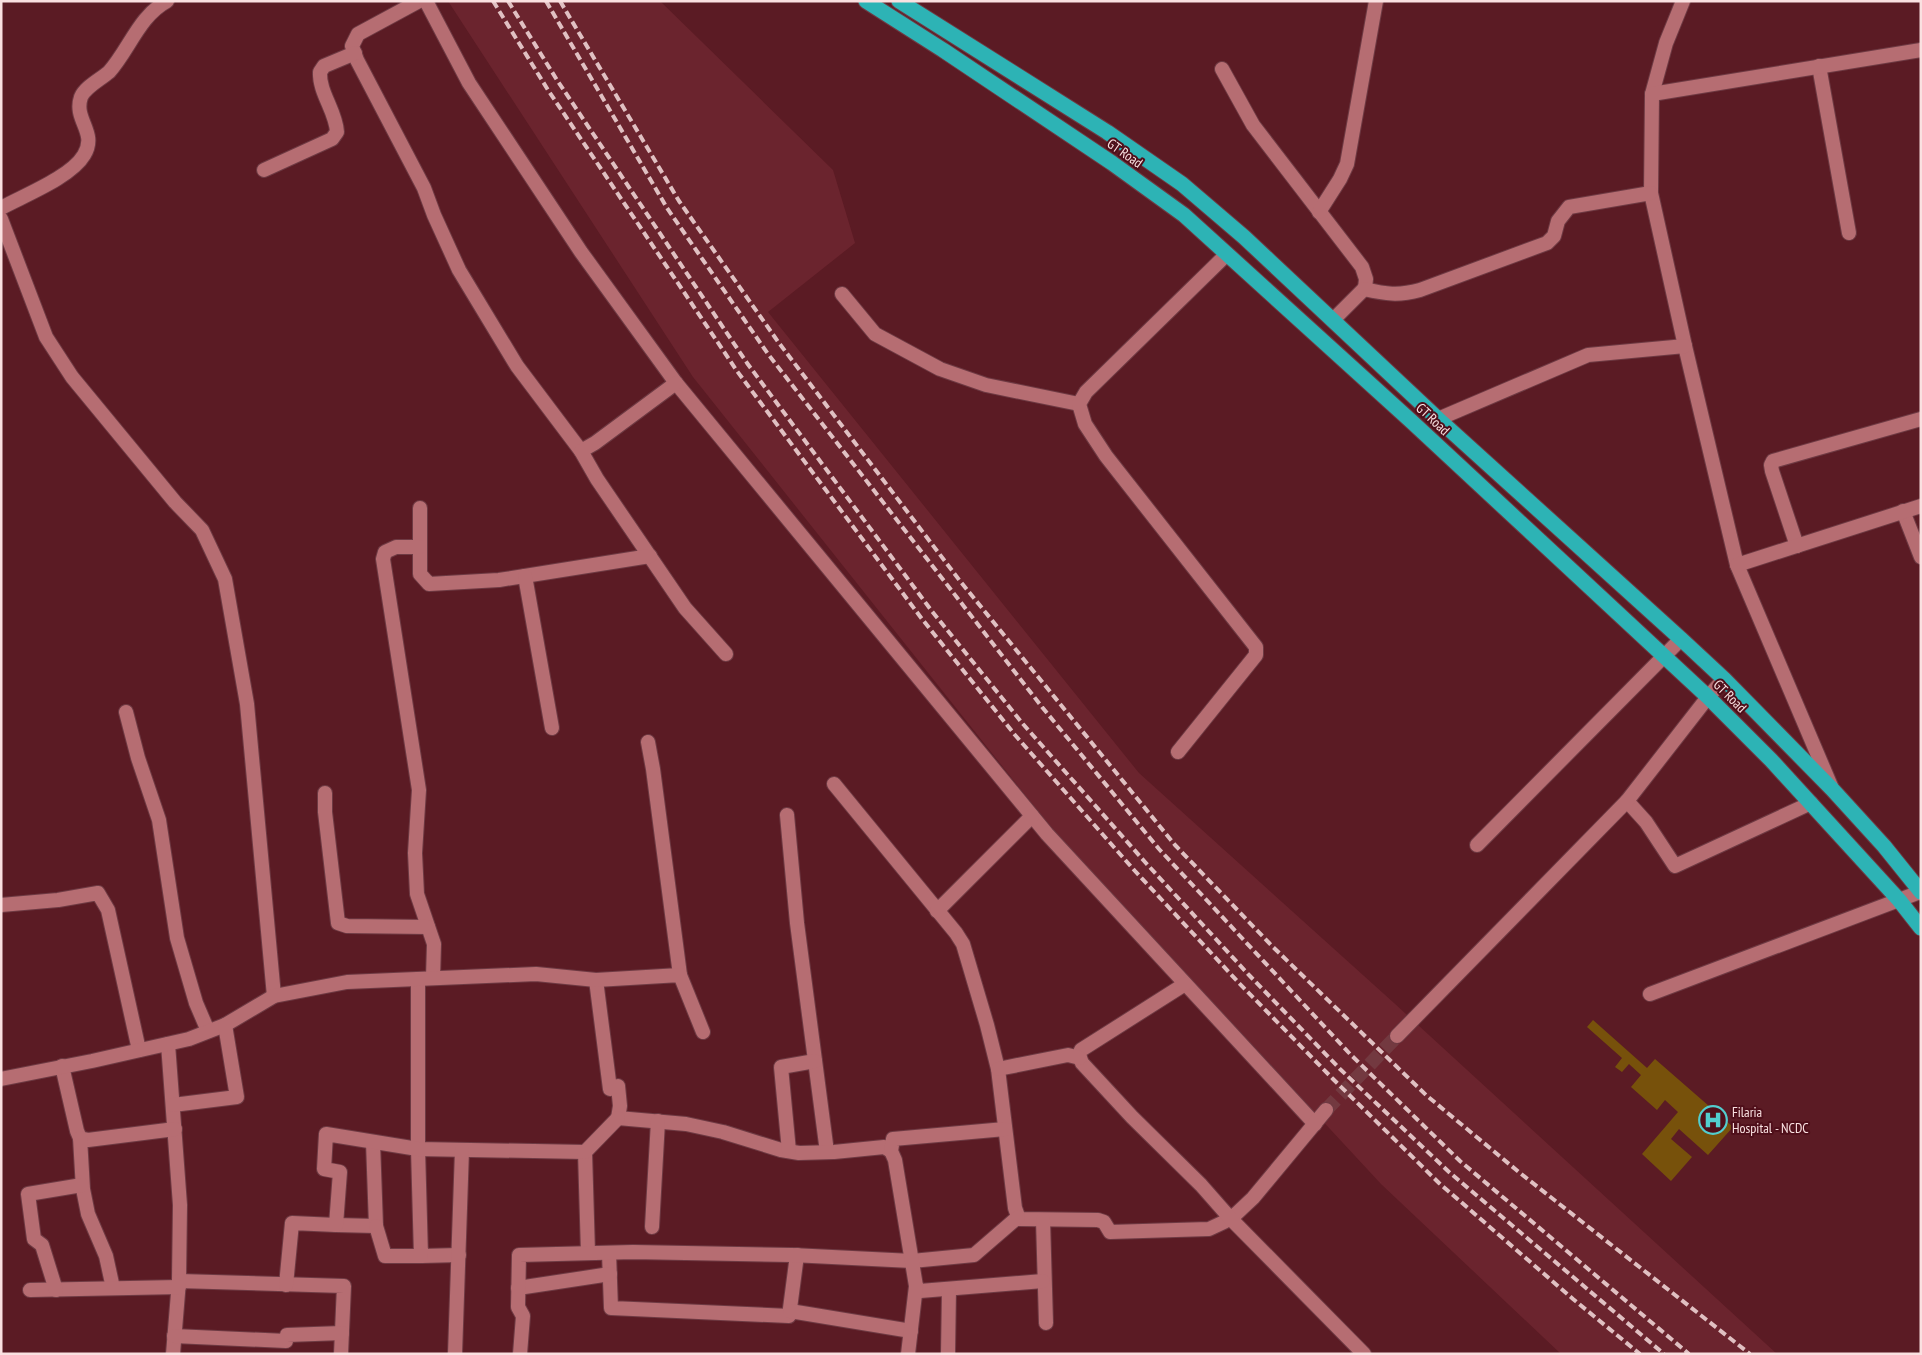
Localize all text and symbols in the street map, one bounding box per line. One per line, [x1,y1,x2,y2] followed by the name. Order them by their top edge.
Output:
[1104,134,1146,172] street label: GT Road
[1412,399,1454,439] street label: GT Road
[1710,676,1750,716] street label: GT Road
[1732,1103,1809,1137] place label: Filaria Hospital - NCDC
[1698,1105,1728,1135] hospital icon: Filaria Hospital - NCDC

